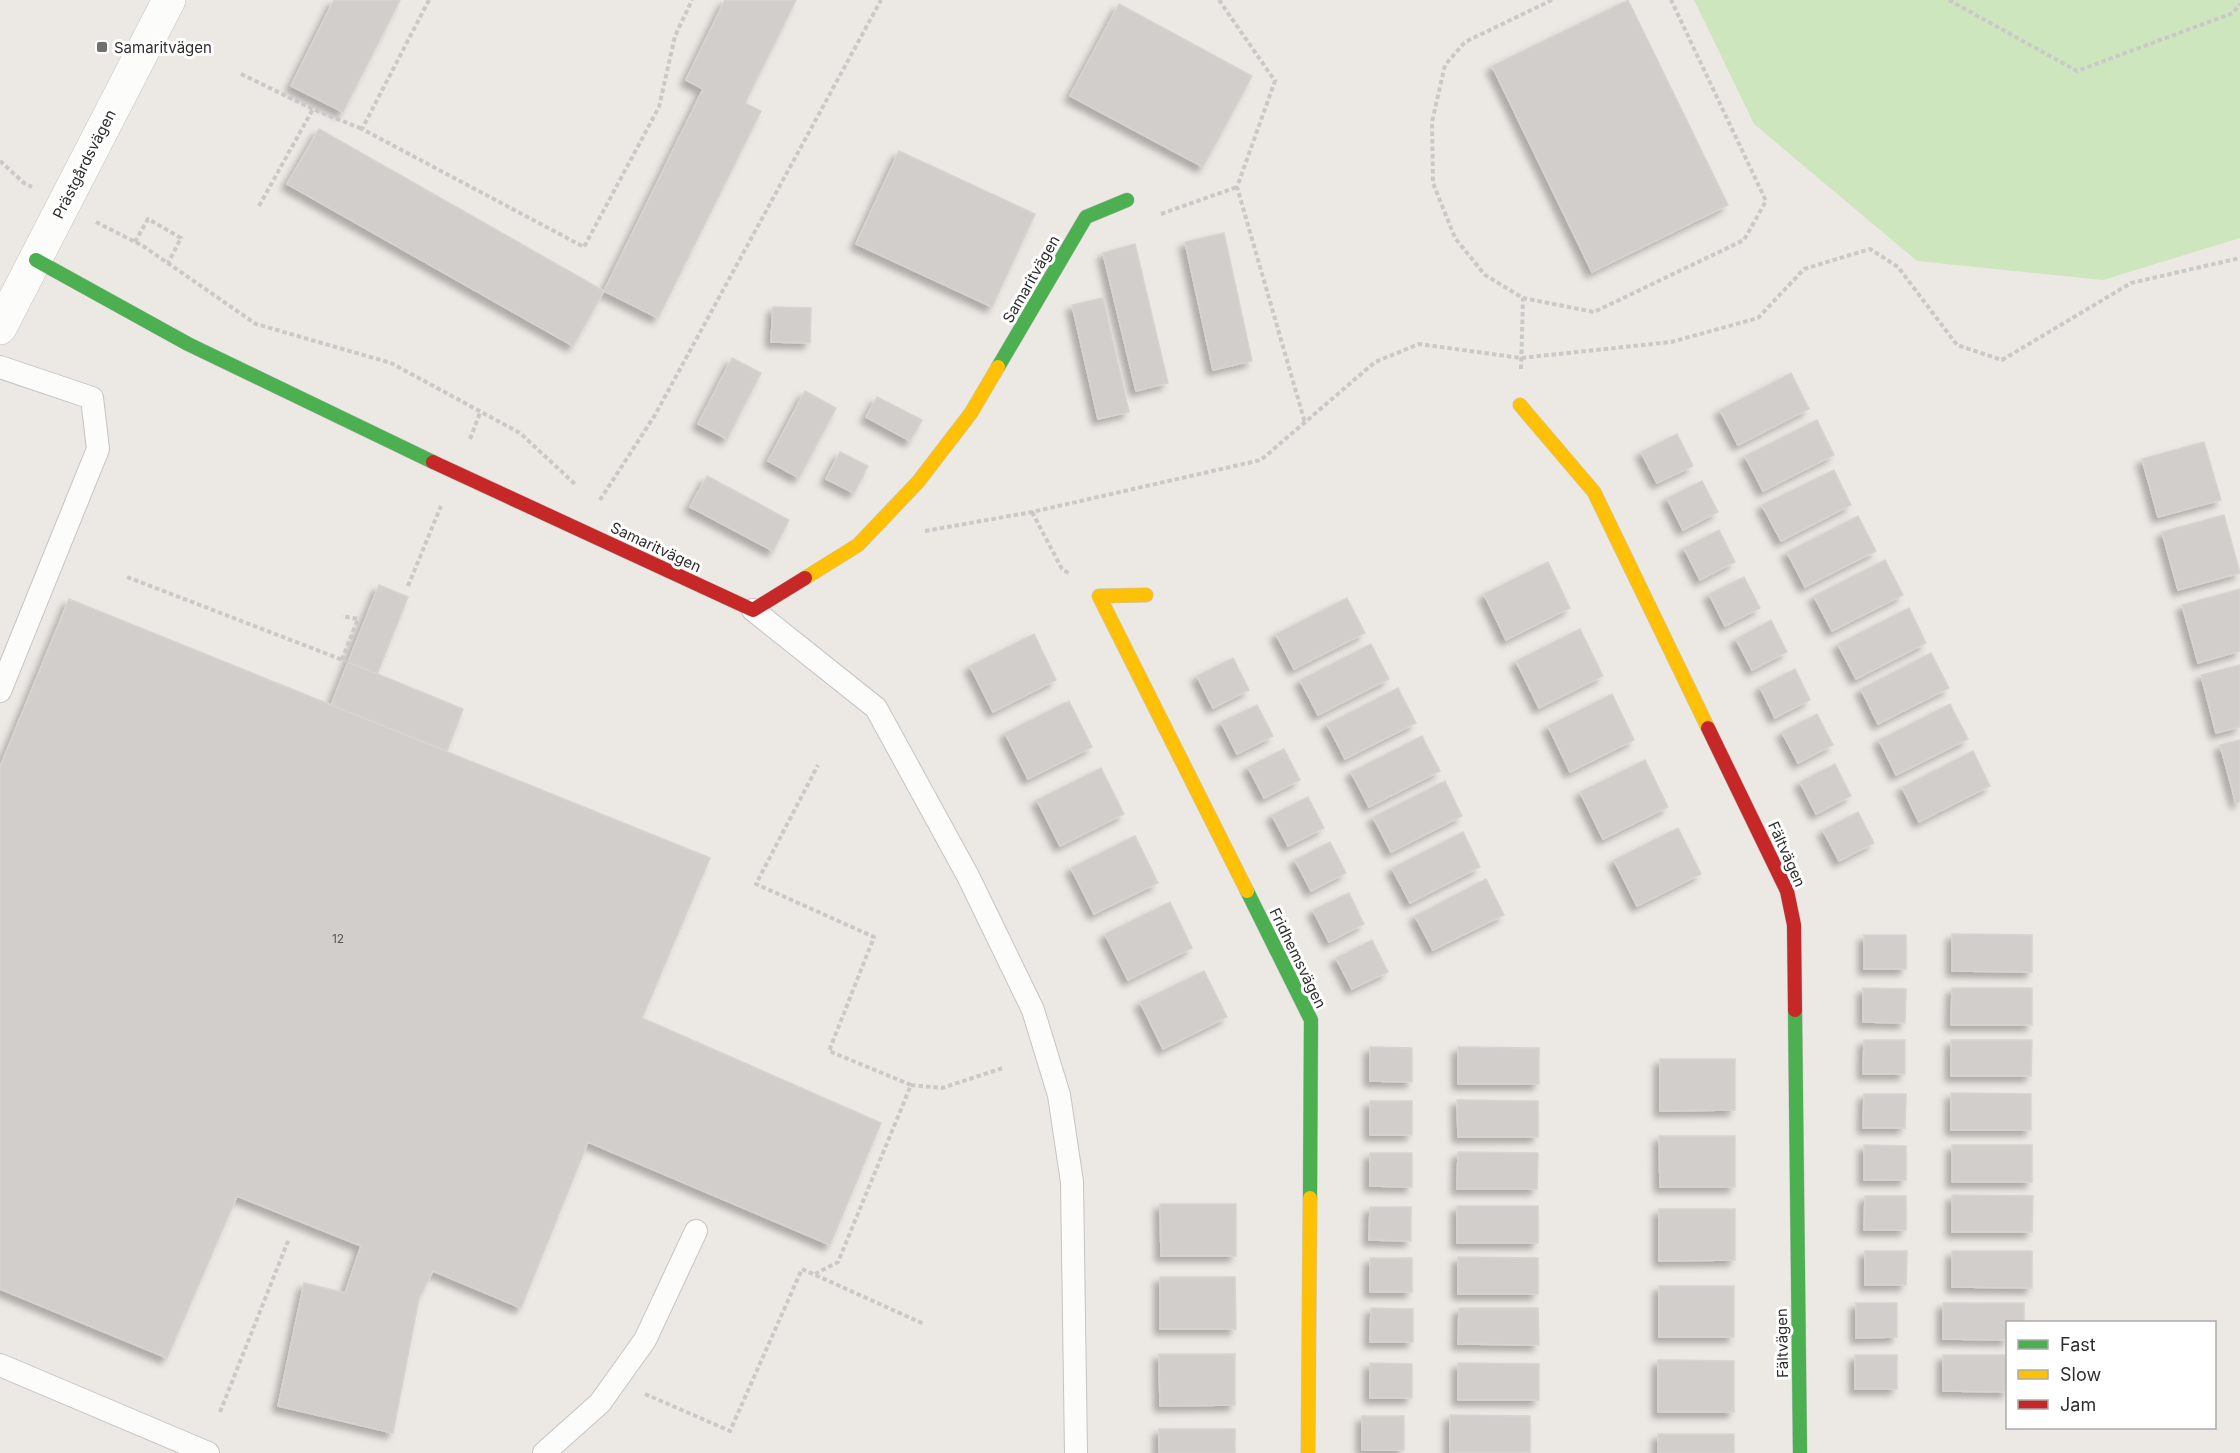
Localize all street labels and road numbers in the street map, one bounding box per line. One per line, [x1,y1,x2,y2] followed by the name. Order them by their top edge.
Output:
[48,106,120,222] street label: Prästgårdsvägen
[998,232,1064,326] street label: Samaritvägen
[608,518,704,576] street label: Samaritvägen
[1764,818,1810,890] street label: Fältvägen
[1265,905,1331,1011] street label: Fridhemsvägen
[1772,1308,1792,1378] street label: Fältvägen

